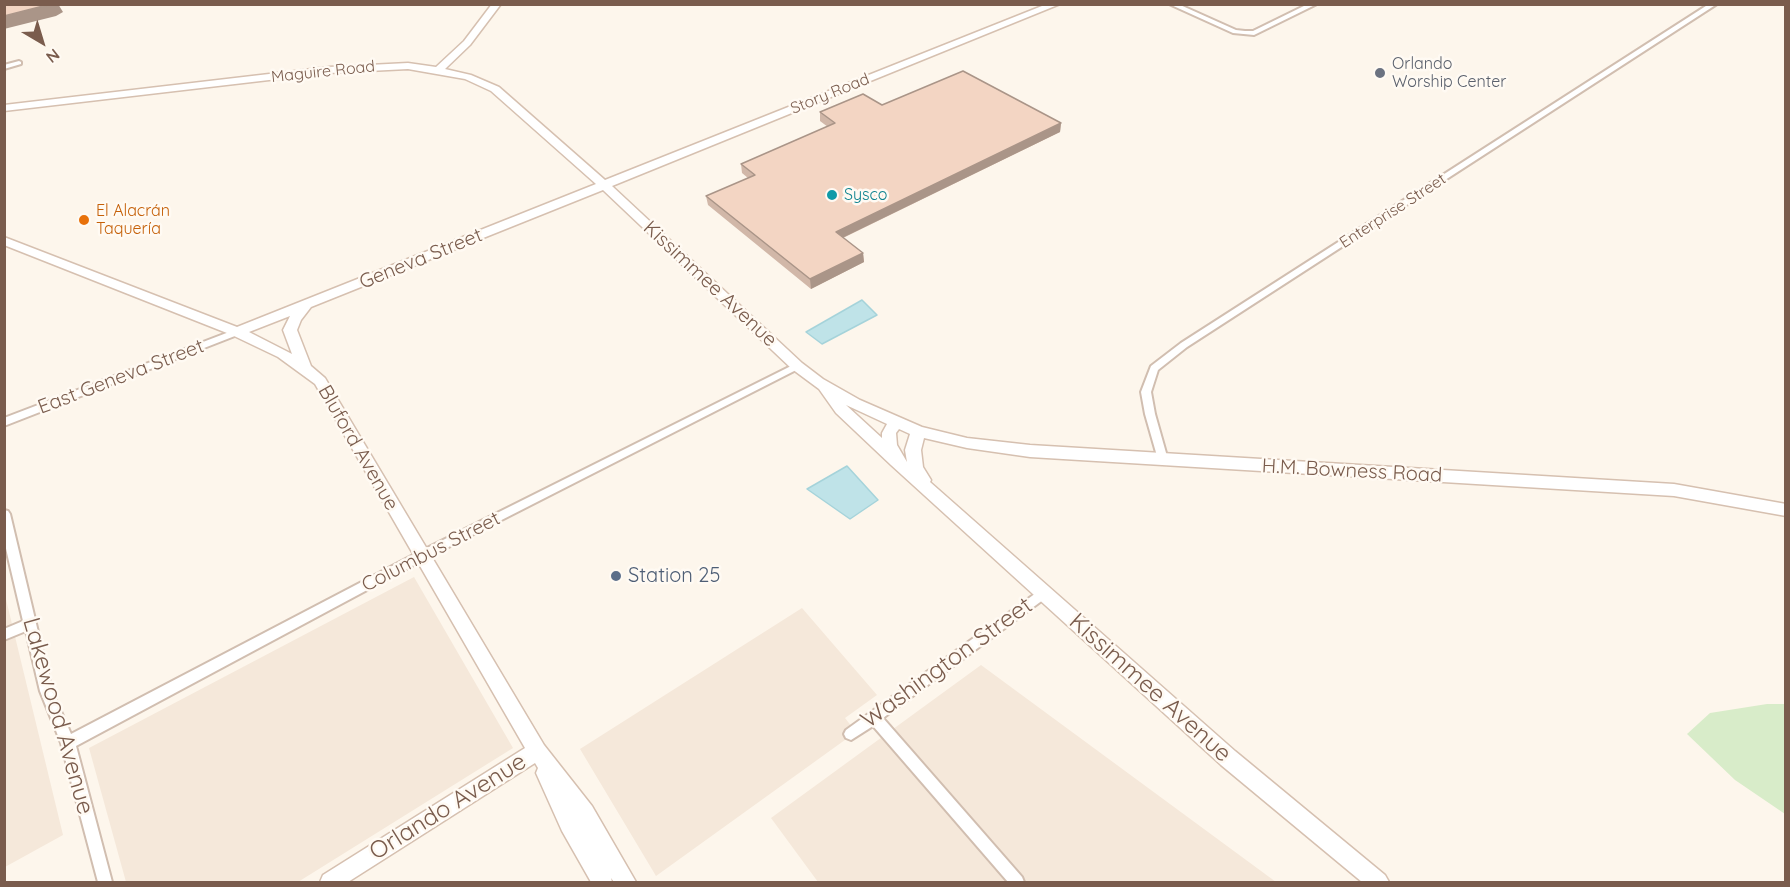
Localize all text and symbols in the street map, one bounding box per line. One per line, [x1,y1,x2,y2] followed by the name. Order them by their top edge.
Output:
[12,12,72,72] north arrow
[42,45,64,68] text: N
[1392,54,1506,92] place label: Orlando Worship Center
[270,57,376,87] street label: Maguire Road
[1373,66,1387,80] marker: Orlando Worship Center
[788,69,872,119] street label: Story Road
[1336,170,1450,252] street label: Enterprise Street
[844,185,887,205] place label: Sysco
[825,188,839,202] marker: Sysco
[96,201,170,239] place label: El Alacrán Taquería
[77,213,91,227] marker: El Alacrán Taquería
[638,216,782,352] street label: Kissimmee Avenue
[356,223,486,295] street label: Geneva Street
[35,334,207,420] street label: East Geneva Street
[312,381,404,515] street label: Bluford Avenue
[1261,454,1443,488] street label: H.M. Bowness Road
[358,507,504,597] street label: Columbus Street
[628,564,720,588] place label: Station 25
[609,569,623,583] marker: Station 25
[856,591,1038,735] street label: Washington Street
[1063,608,1237,768] street label: Kissimmee Avenue
[16,614,100,818] street label: Lakewood Avenue
[364,747,532,867] street label: Orlando Avenue

